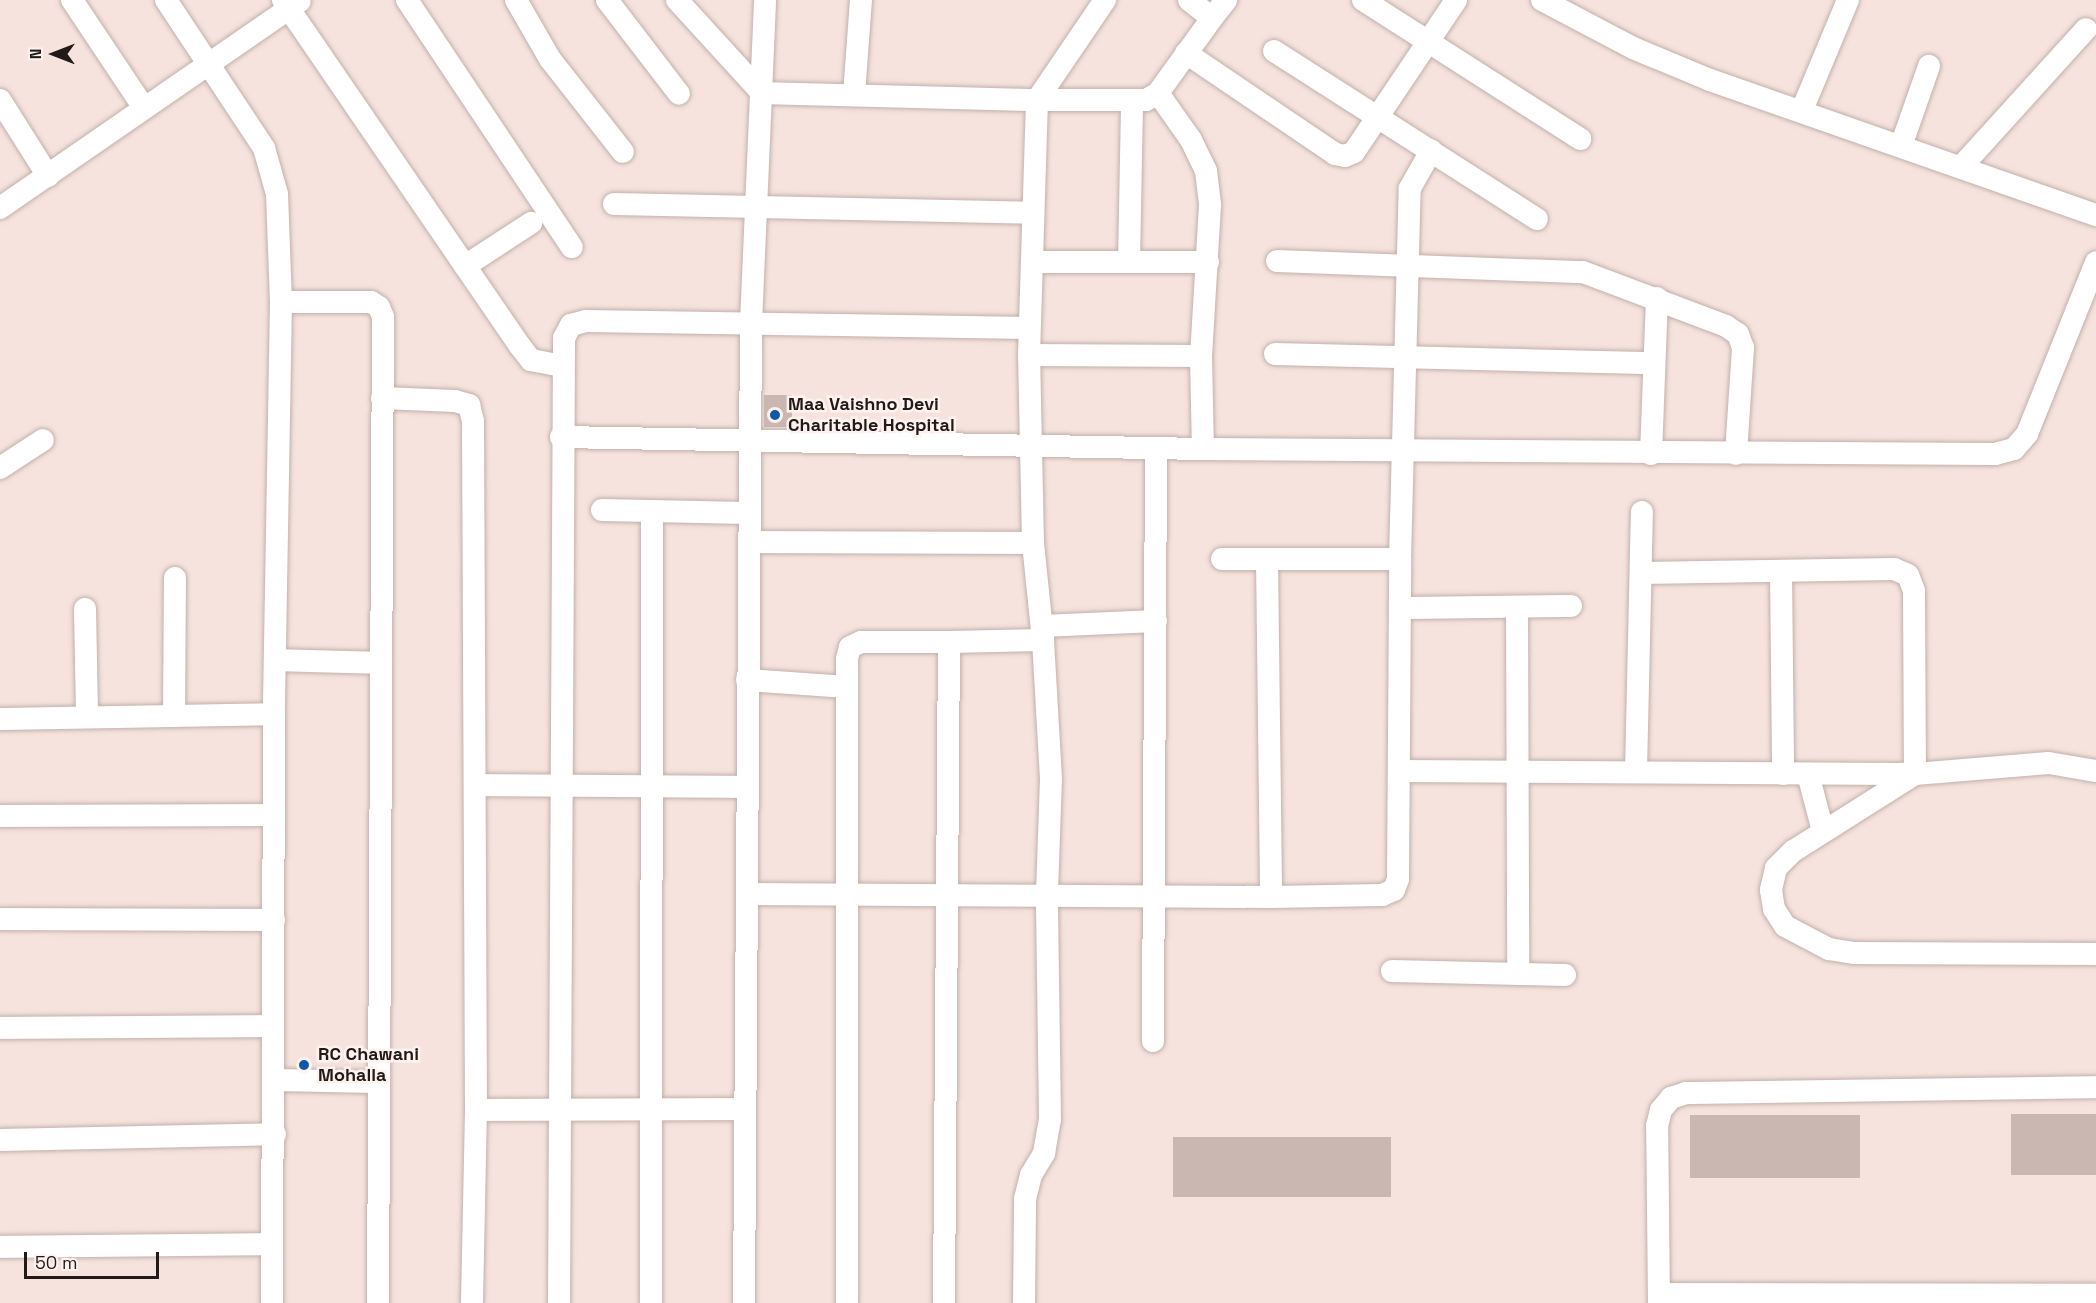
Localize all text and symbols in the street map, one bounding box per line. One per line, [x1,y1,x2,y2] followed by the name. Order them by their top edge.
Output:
[24,24,84,84] north arrow
[25,49,46,59] text: N
[788,394,955,436] place label: Maa Vaishno Devi Charitable Hospital
[766,406,784,424] marker: Maa Vaishno Devi Charitable Hospital
[318,1044,419,1086] place label: RC Chawani Mohalla
[295,1056,313,1074] marker: RC Chawani Mohalla
[27,1240,162,1278] scale bar
[35,1251,77,1274] text: 50 m

